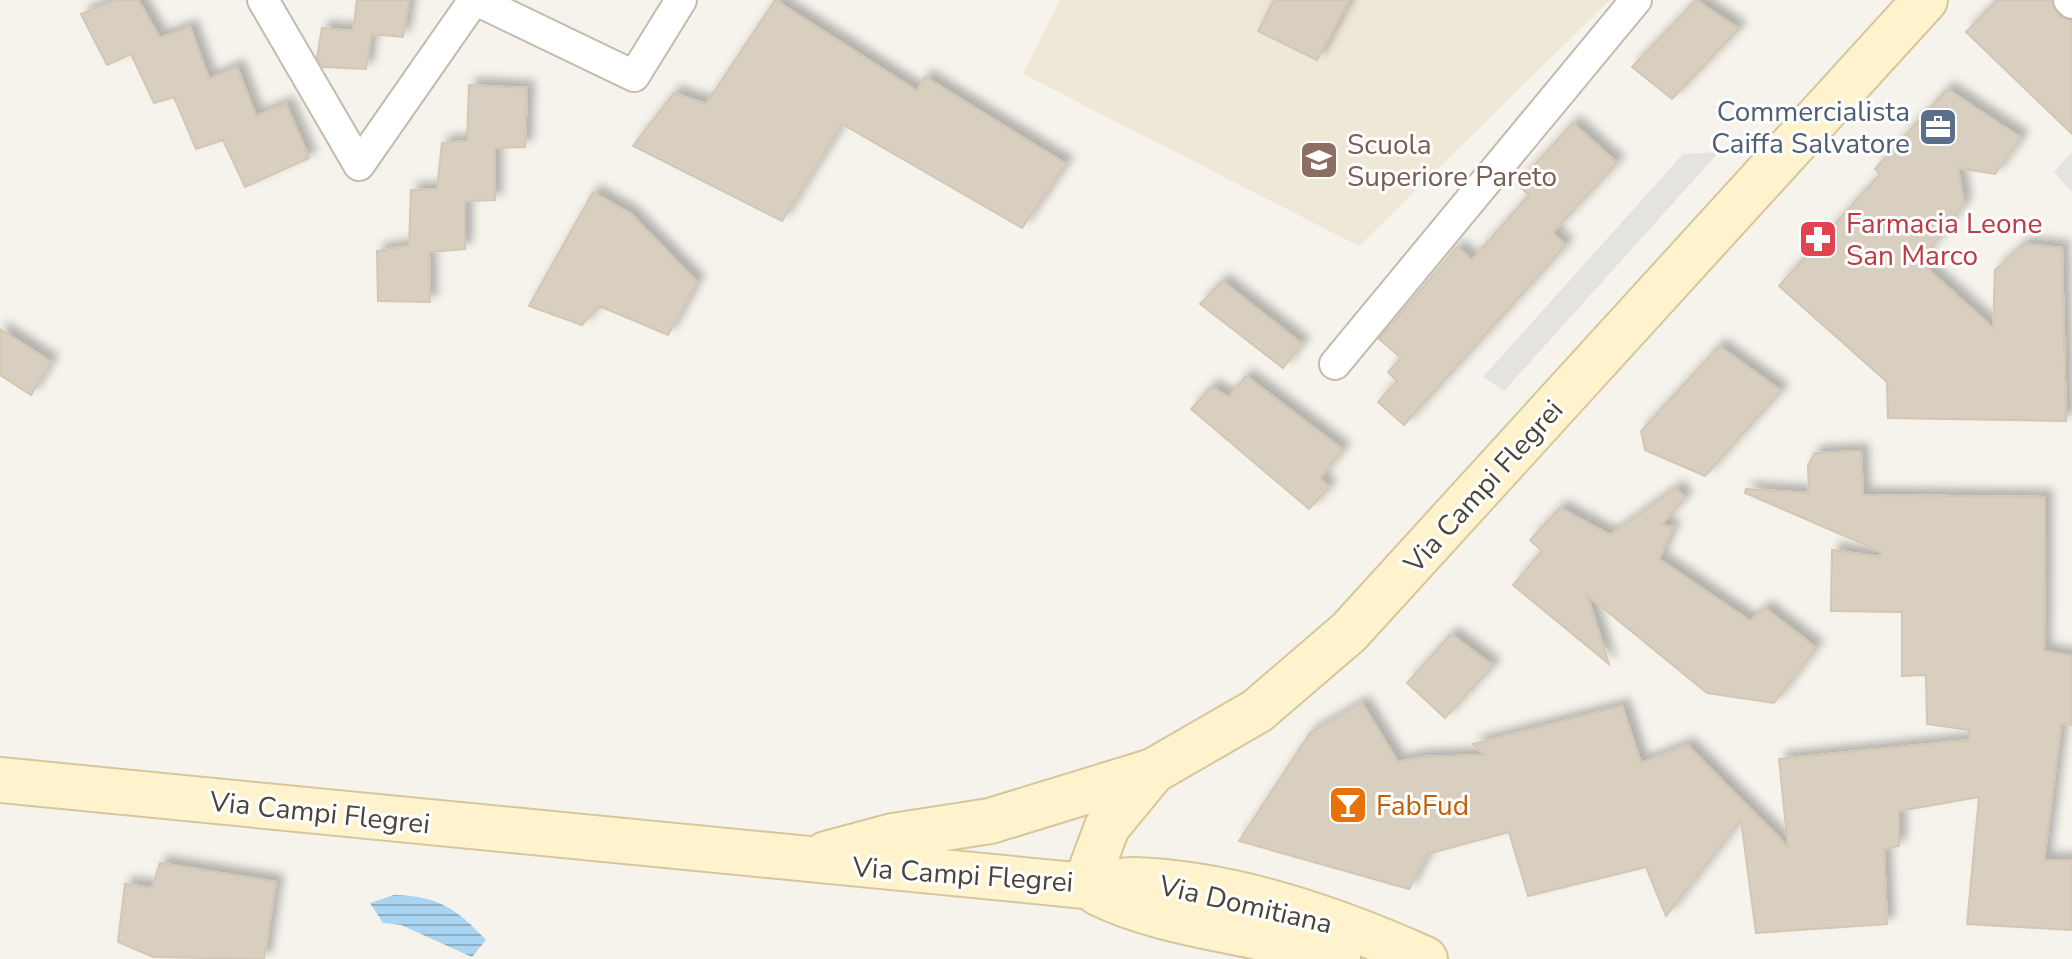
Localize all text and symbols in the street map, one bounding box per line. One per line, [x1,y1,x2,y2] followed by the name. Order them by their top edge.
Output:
[1711,93,1910,163] place label: Commercialista Caiffa Salvatore
[1917,106,1959,148] office icon: Commercialista Caiffa Salvatore
[1347,126,1557,196] place label: Scuola Superiore Pareto
[1298,139,1340,181] school or university icon: Scuola Superiore Pareto
[1846,205,2042,275] place label: Farmacia Leone San Marco
[1797,218,1839,260] pharmacy icon: Farmacia Leone San Marco
[1395,392,1572,582] street label: Via Campi Flegrei
[207,782,432,843] street label: Via Campi Flegrei
[1327,784,1369,826] bar icon: FabFud
[1376,787,1469,825] place label: FabFud
[850,848,1075,902] street label: Via Campi Flegrei
[1155,866,1336,943] street label: Via Domitiana

